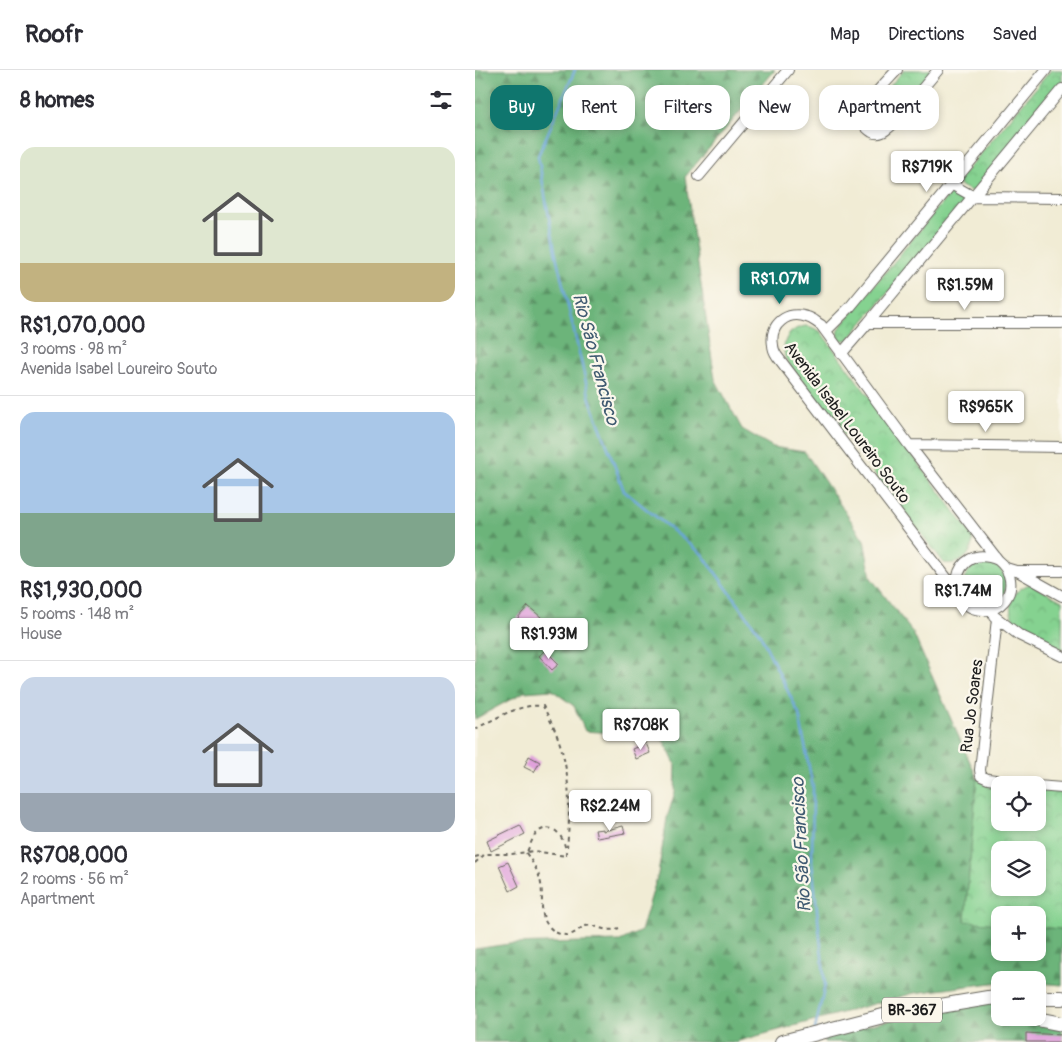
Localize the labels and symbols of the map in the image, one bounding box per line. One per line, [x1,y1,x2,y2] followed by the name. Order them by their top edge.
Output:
[886,150,968,193] pin: R$719K
[734,262,826,305] pin: R$1.07M
[919,268,1011,311] pin: R$1.59M
[567,291,624,429] water label: Rio São Francisco
[780,338,915,508] street label: Avenida Isabel Loureiro Souto
[945,390,1027,433] pin: R$965K
[917,574,1009,617] pin: R$1.74M
[503,618,595,660] pin: R$1.93M
[956,658,988,754] street label: Rua Jo Soares
[600,708,682,751] pin: R$708K
[786,776,817,913] water label: Rio São Francisco
[564,790,656,832] pin: R$2.24M
[882,998,942,1022] road number: BR-367

